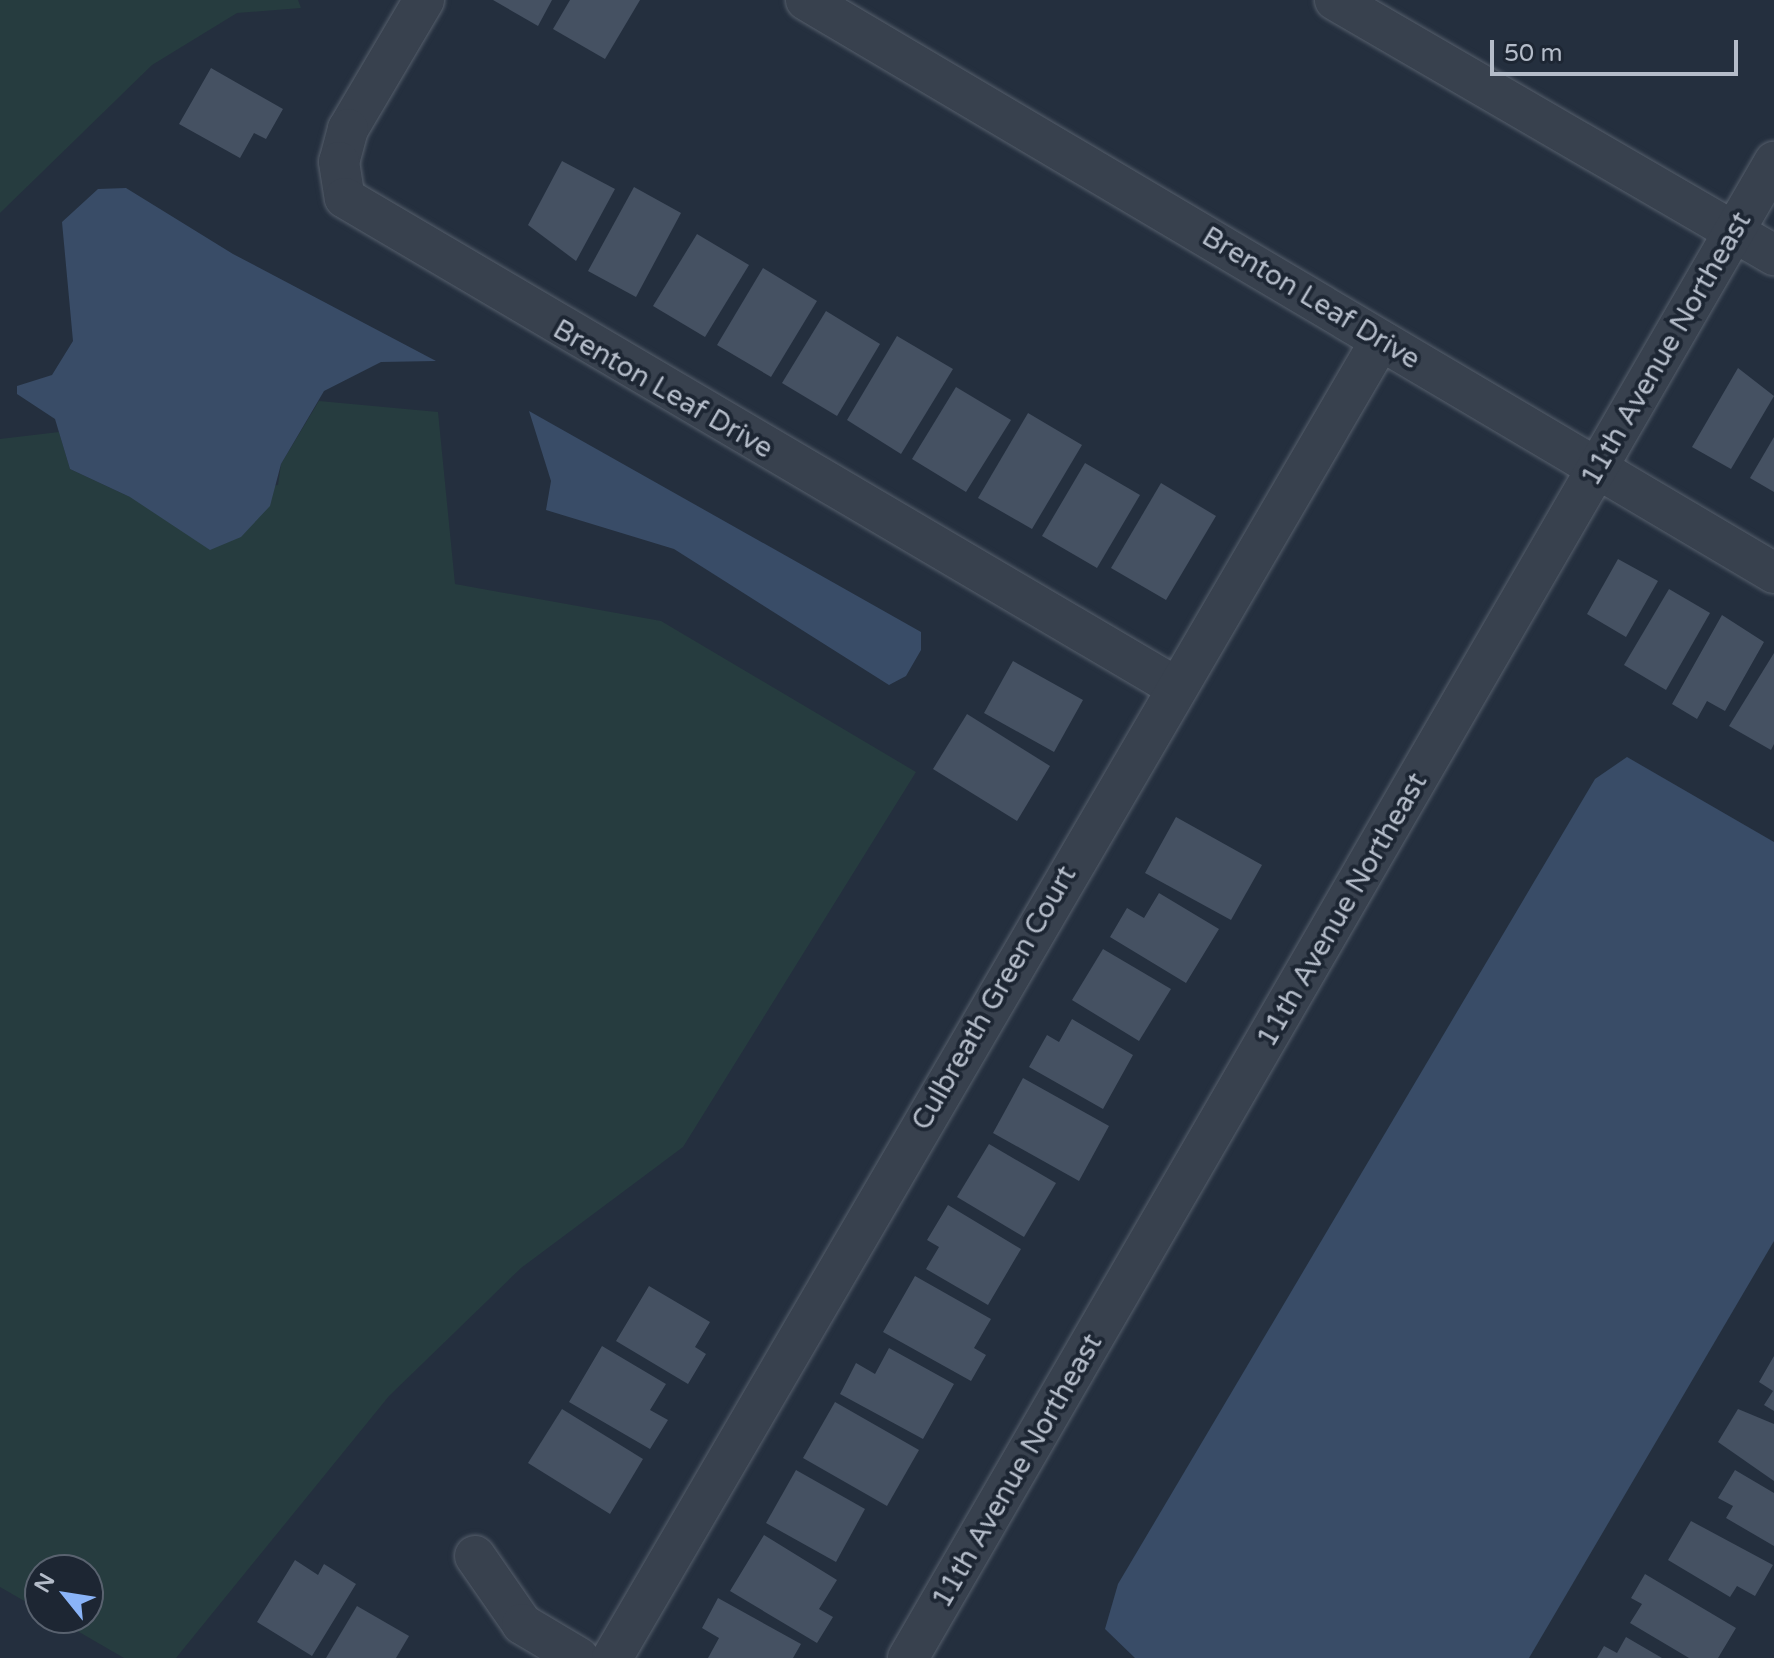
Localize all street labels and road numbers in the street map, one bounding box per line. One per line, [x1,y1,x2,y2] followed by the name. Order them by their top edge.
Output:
[1574,206,1758,492] street label: 11th Avenue Northeast
[1196,220,1426,376] street label: Brenton Leaf Drive
[547,312,779,466] street label: Brenton Leaf Drive
[1250,767,1434,1053] street label: 11th Avenue Northeast
[905,860,1083,1136] street label: Culbreath Green Court
[925,1328,1109,1614] street label: 11th Avenue Northeast

